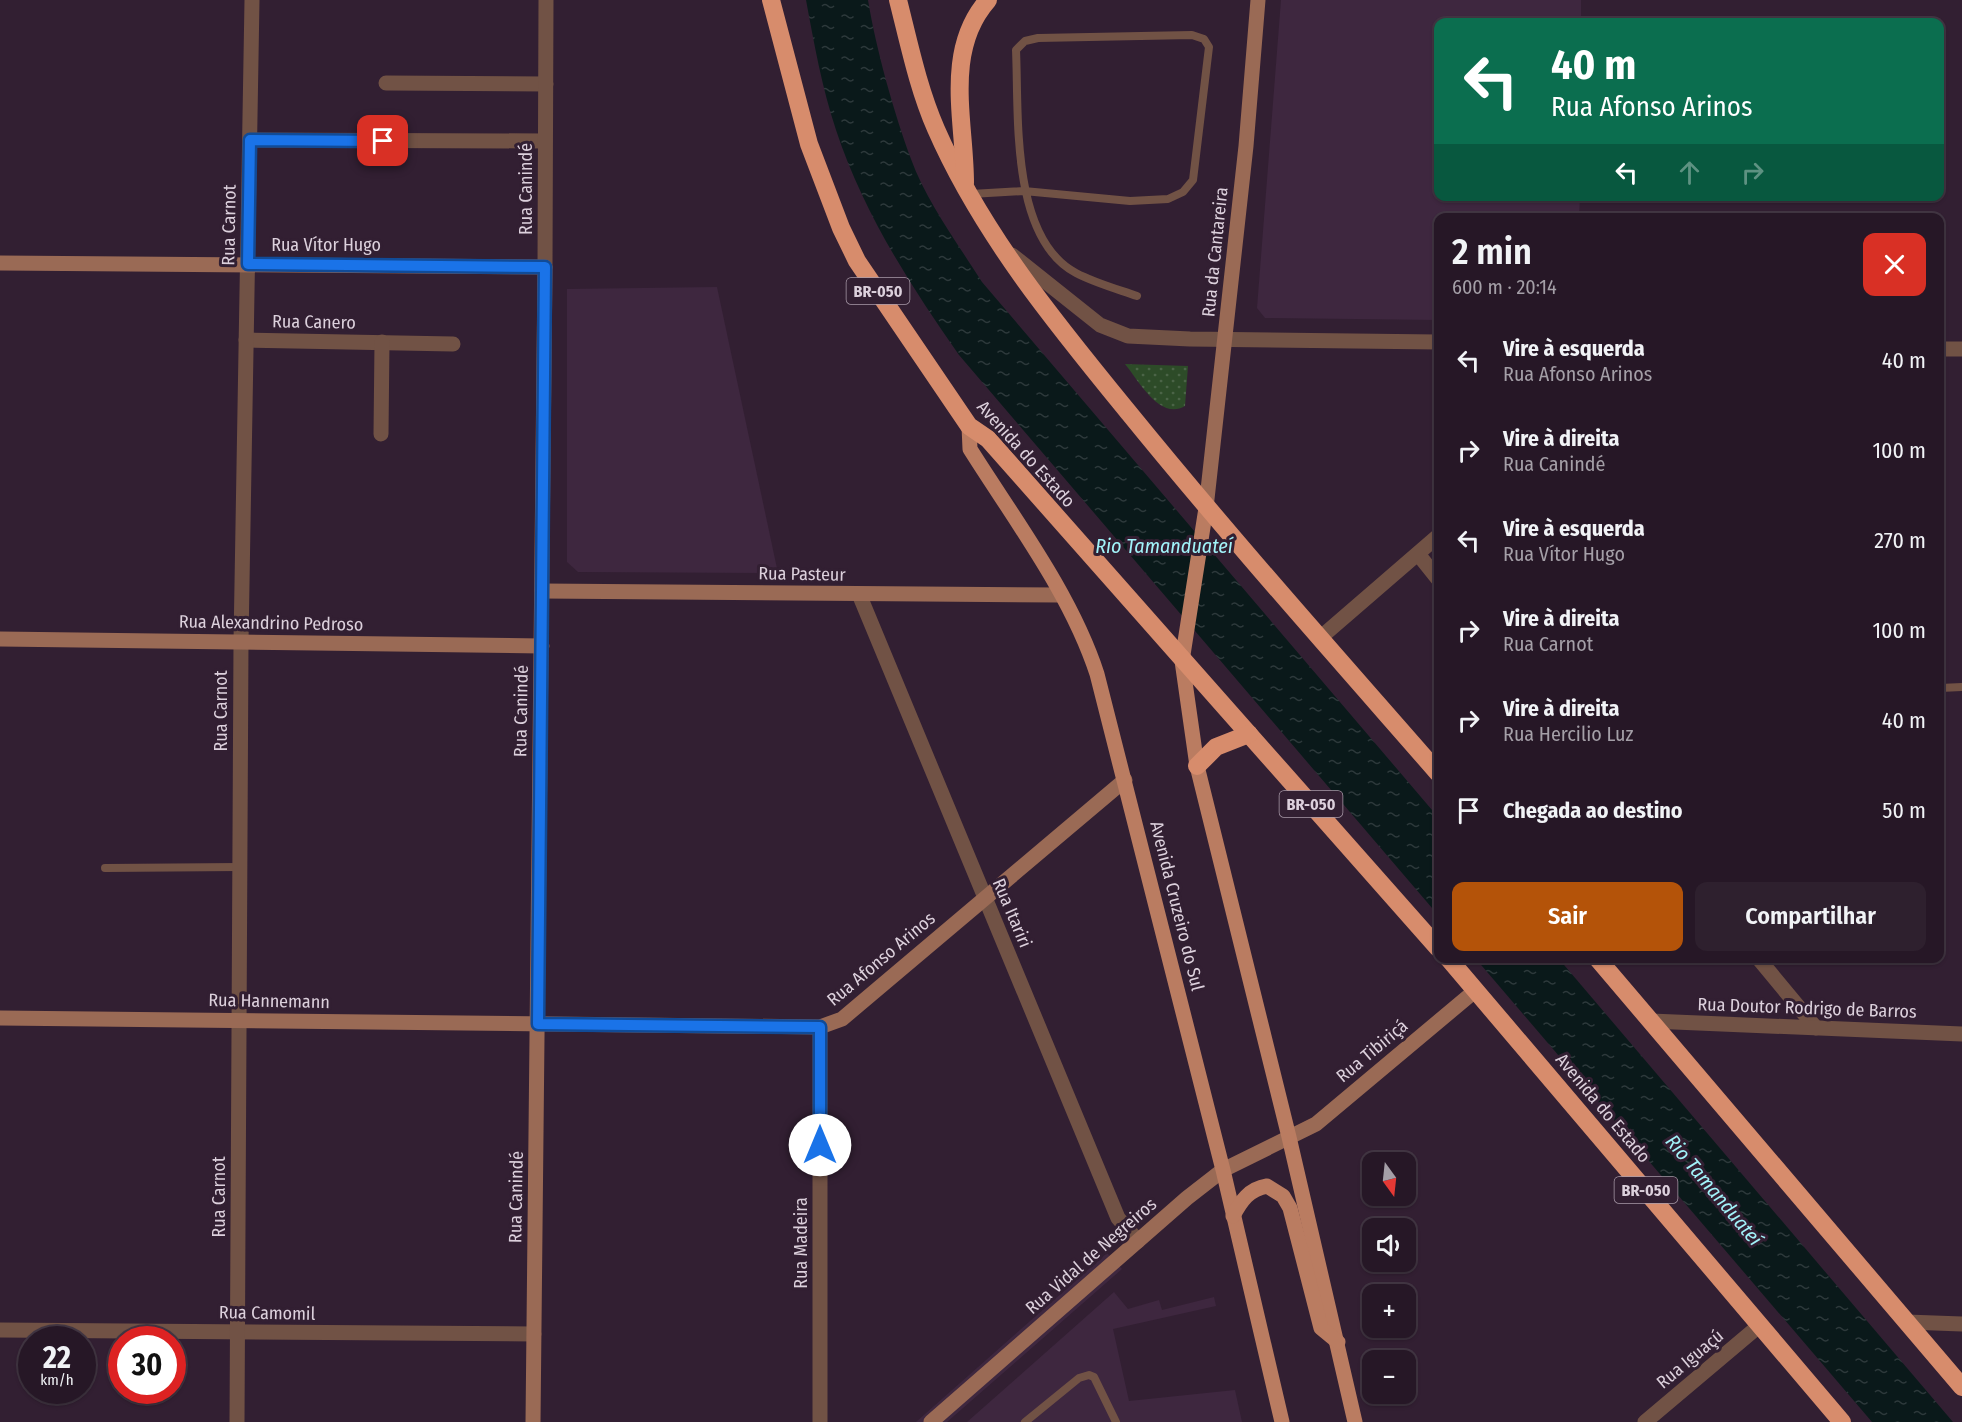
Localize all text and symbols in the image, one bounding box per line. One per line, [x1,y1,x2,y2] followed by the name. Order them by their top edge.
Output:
[1551,40,1636,90] text: 40 m
[1452,42,1530,120] icon: left
[1551,91,1753,123] text: Rua Afonso Arinos
[357,115,408,166] pin
[366,124,399,157] icon: arrive
[515,143,537,235] street label: Rua Canindé
[1610,156,1643,189] icon: left
[1673,156,1706,189] icon: ahead
[1736,156,1769,189] icon: right
[217,184,241,266] street label: Rua Carnot
[1197,186,1233,318] street label: Rua da Cantareira
[1452,230,1532,274] text: 2 min
[1863,233,1926,296] button: close
[271,234,381,256] street label: Rua Vítor Hugo
[1452,275,1557,299] text: 600 m · 20:14
[846,278,910,304] road number: BR-050
[272,310,356,334] street label: Rua Canero
[1503,335,1645,362] text: Vire à esquerda
[1452,344,1485,377] icon: left
[1882,347,1926,374] text: 40 m
[1503,362,1652,386] text: Rua Afonso Arinos
[972,396,1080,512] street label: Avenida do Estado
[1503,425,1619,452] text: Vire à direita
[1452,434,1485,467] icon: right
[1872,437,1926,464] text: 100 m
[1503,452,1605,476] text: Rua Canindé
[1503,515,1645,542] text: Vire à esquerda
[1452,524,1485,557] icon: left
[1874,527,1926,554] text: 270 m
[1095,534,1234,558] water label: Rio Tamanduateí
[1503,542,1625,566] text: Rua Vítor Hugo
[758,562,847,586] street label: Rua Pasteur
[1503,605,1619,632] text: Vire à direita
[179,610,363,636] street label: Rua Alexandrino Pedroso
[1452,614,1485,647] icon: right
[1872,617,1926,644] text: 100 m
[1503,632,1593,656] text: Rua Carnot
[509,665,533,757] street label: Rua Canindé
[210,670,232,752] street label: Rua Carnot
[1503,695,1619,722] text: Vire à direita
[1452,704,1485,737] icon: right
[1882,707,1926,734] text: 40 m
[1503,722,1633,746] text: Rua Hercilio Luz
[1280,791,1342,817] road number: BR-050
[1452,794,1485,827] icon: arrive
[1503,797,1683,824] text: Chegada ao destino
[1882,797,1926,824] text: 50 m
[1145,819,1209,993] street label: Avenida Cruzeiro do Sul
[988,875,1036,951] street label: Rua Itariri
[1452,882,1683,951] button: Sair
[1695,882,1926,951] button: Compartilhar
[822,907,940,1011] street label: Rua Afonso Arinos
[208,989,330,1013] street label: Rua Hannemann
[1697,993,1917,1023] street label: Rua Doutor Rodrigo de Barros
[1332,1015,1412,1087] street label: Rua Tibiriçá
[1551,1049,1655,1167] street label: Avenida do Estado
[788,1113,852,1177] position arrow
[1661,1130,1768,1251] water label: Rio Tamanduateí
[504,1151,528,1243] street label: Rua Canindé
[1362,1152,1416,1206] north arrow
[1362,1152,1416,1404] map controls
[208,1156,230,1238] street label: Rua Carnot
[1614,1177,1678,1203] road number: BR-050
[1021,1193,1161,1319] street label: Rua Vidal de Negreiros
[790,1197,812,1289] street label: Rua Madeira
[1362,1218,1416,1272] button: sound
[1362,1284,1416,1338] button: +
[219,1301,316,1325] street label: Rua Camomil
[1652,1325,1728,1393] street label: Rua Iguaçú
[108,1326,186,1404] speed limit sign: 30
[43,1340,71,1376] text: 22
[1362,1350,1416,1404] button: −
[40,1371,74,1389] text: km/h

